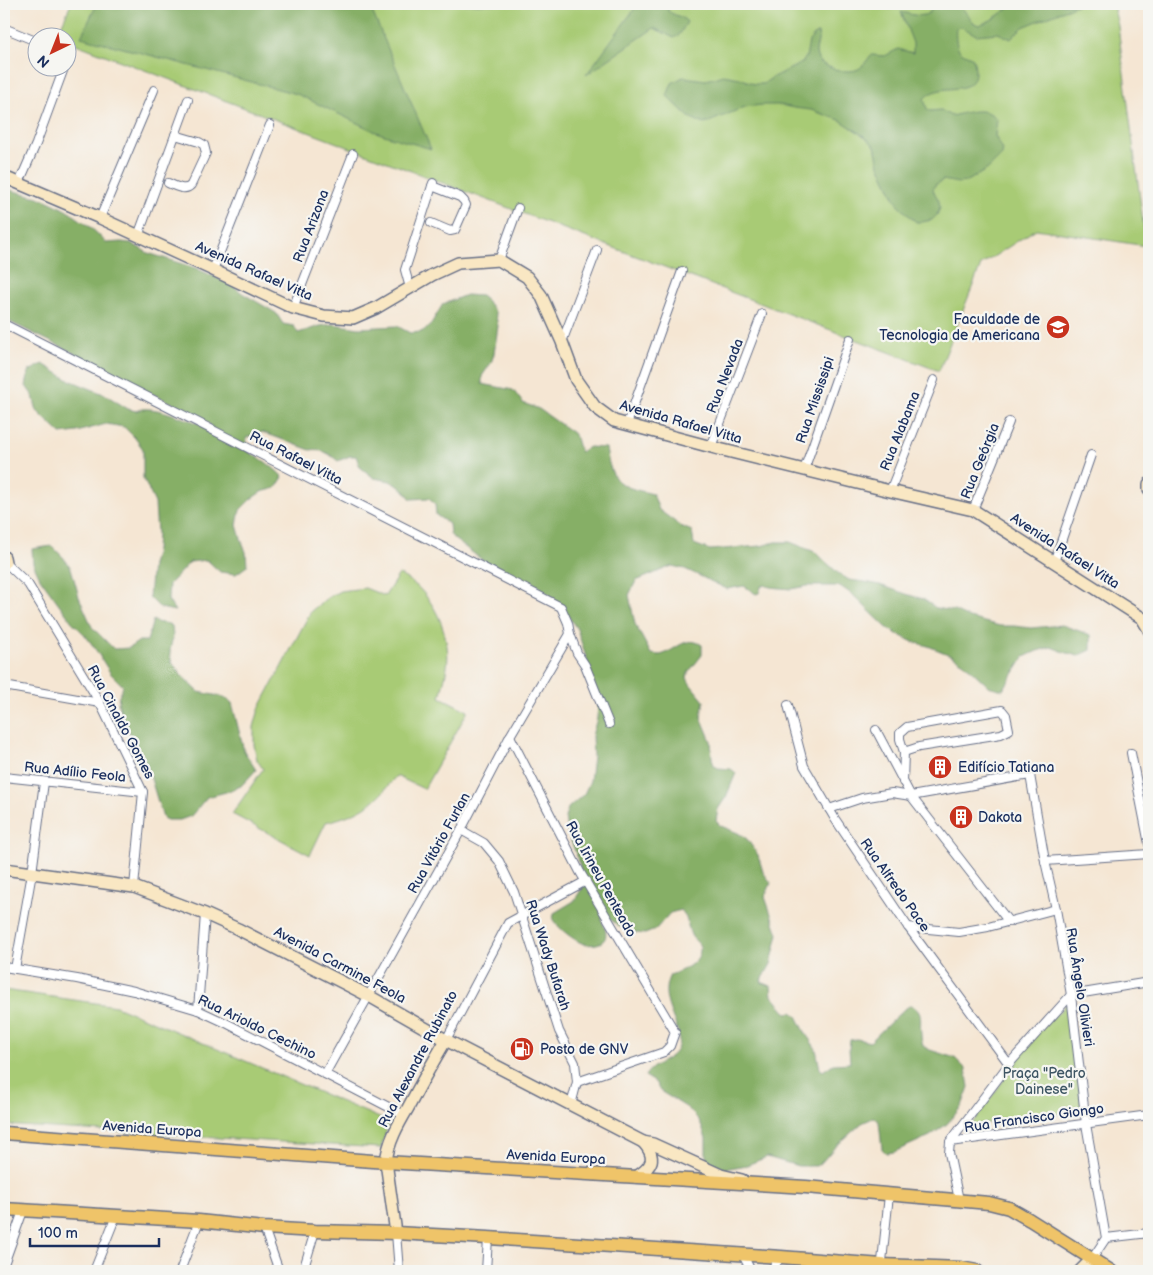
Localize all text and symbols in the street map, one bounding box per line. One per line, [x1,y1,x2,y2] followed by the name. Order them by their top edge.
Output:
[28,28,78,78] north arrow
[34,51,53,71] text: N
[289,187,333,265] street label: Rua Arizona
[193,238,315,304] street label: Avenida Rafael Vitta
[879,311,1040,344] place label: Faculdade de Tecnologia de Americana
[1045,314,1071,340] school or university icon: Faculdade de Tecnologia de Americana
[703,336,747,416] street label: Rua Nevada
[792,354,838,446] street label: Rua Mississipi
[876,389,924,473] street label: Rua Alabama
[618,396,744,448] street label: Avenida Rafael Vitta
[957,421,1003,501] street label: Rua Geórgia
[247,427,345,489] street label: Rua Rafael Vitta
[1007,509,1123,593] street label: Avenida Rafael Vitta
[84,662,158,782] street label: Rua Cinaldo Gomes
[927,754,953,780] building icon: Edifício Tatiana
[23,758,127,786] street label: Rua Adílio Feola
[958,759,1054,776] place label: Edifício Tatiana
[404,789,474,896] street label: Rua Vitório Furlan
[948,804,974,830] building icon: Dakota
[978,809,1022,826] place label: Dakota
[562,818,640,940] street label: Rua Irineu Penteado
[856,835,934,935] street label: Rua Alfredo Pace
[522,897,574,1013] street label: Rua Wady Bufarah
[271,923,409,1007] street label: Avenida Carmine Feola
[1062,926,1099,1048] street label: Rua Ângelo Olivieri
[375,988,461,1130] street label: Rua Alexandre Rubinato
[195,991,319,1063] street label: Rua Arioldo Cechino
[509,1036,535,1062] fuel station icon: Posto de GNV
[540,1041,629,1058] place label: Posto de GNV
[1002,1065,1086,1098] park label: Praça "Pedro Dainese"
[963,1100,1105,1136] street label: Rua Francisco Giongo
[102,1117,202,1141] street label: Avenida Europa
[506,1146,606,1168] street label: Avenida Europa
[30,1215,159,1247] scale bar
[38,1224,78,1243] text: 100 m

